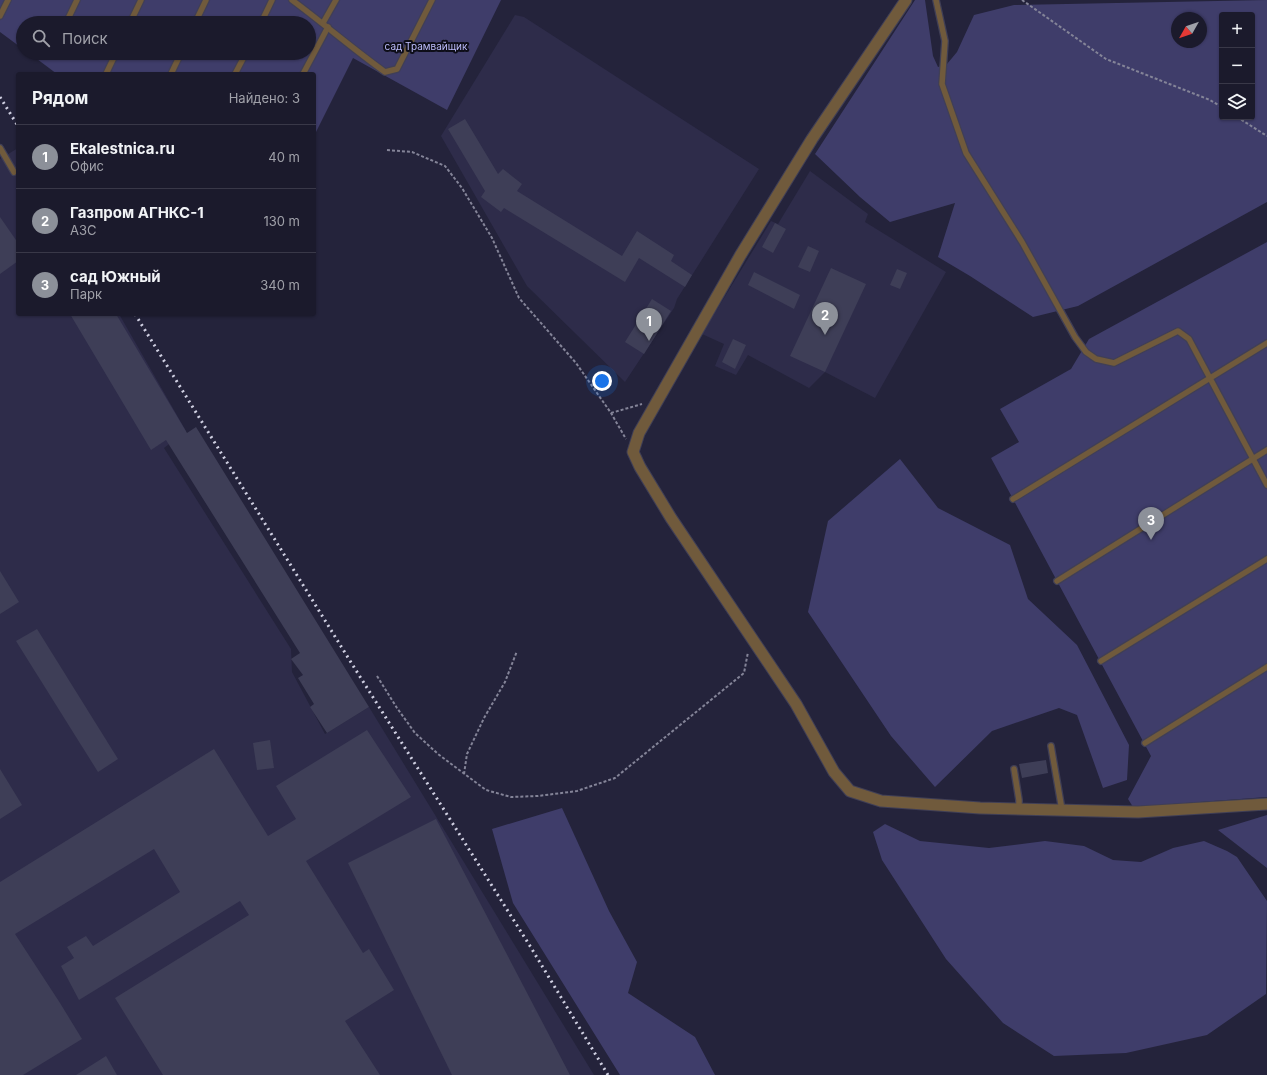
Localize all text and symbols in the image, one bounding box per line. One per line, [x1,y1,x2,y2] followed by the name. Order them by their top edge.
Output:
[1171,12,1207,48] north arrow
[1219,12,1255,120] map controls
[1219,12,1255,48] button: +
[16,16,316,60] search box
[30,27,52,49] icon: search
[62,29,108,48] text: Поиск
[385,40,468,52] park label: сад Трамвайщик
[1219,48,1255,84] button: −
[1219,84,1255,120] button: layers
[32,88,88,108] text: Рядом
[229,90,300,106] text: Найдено: 3
[70,139,175,158] text: Ekalestnica.ru
[42,149,48,165] text: 1
[268,149,300,165] text: 40 m
[70,158,104,174] text: Офис
[70,203,204,222] text: Газпром АГНКС-1
[41,213,49,229] text: 2
[263,213,300,229] text: 130 m
[70,222,97,238] text: АЗС
[70,267,161,286] text: сад Южный
[41,277,49,293] text: 3
[260,277,300,293] text: 340 m
[70,286,102,302] text: Парк
[812,302,838,335] pin: 2
[636,308,662,341] pin: 1
[592,371,612,391] your location
[1138,507,1164,540] pin: 3

